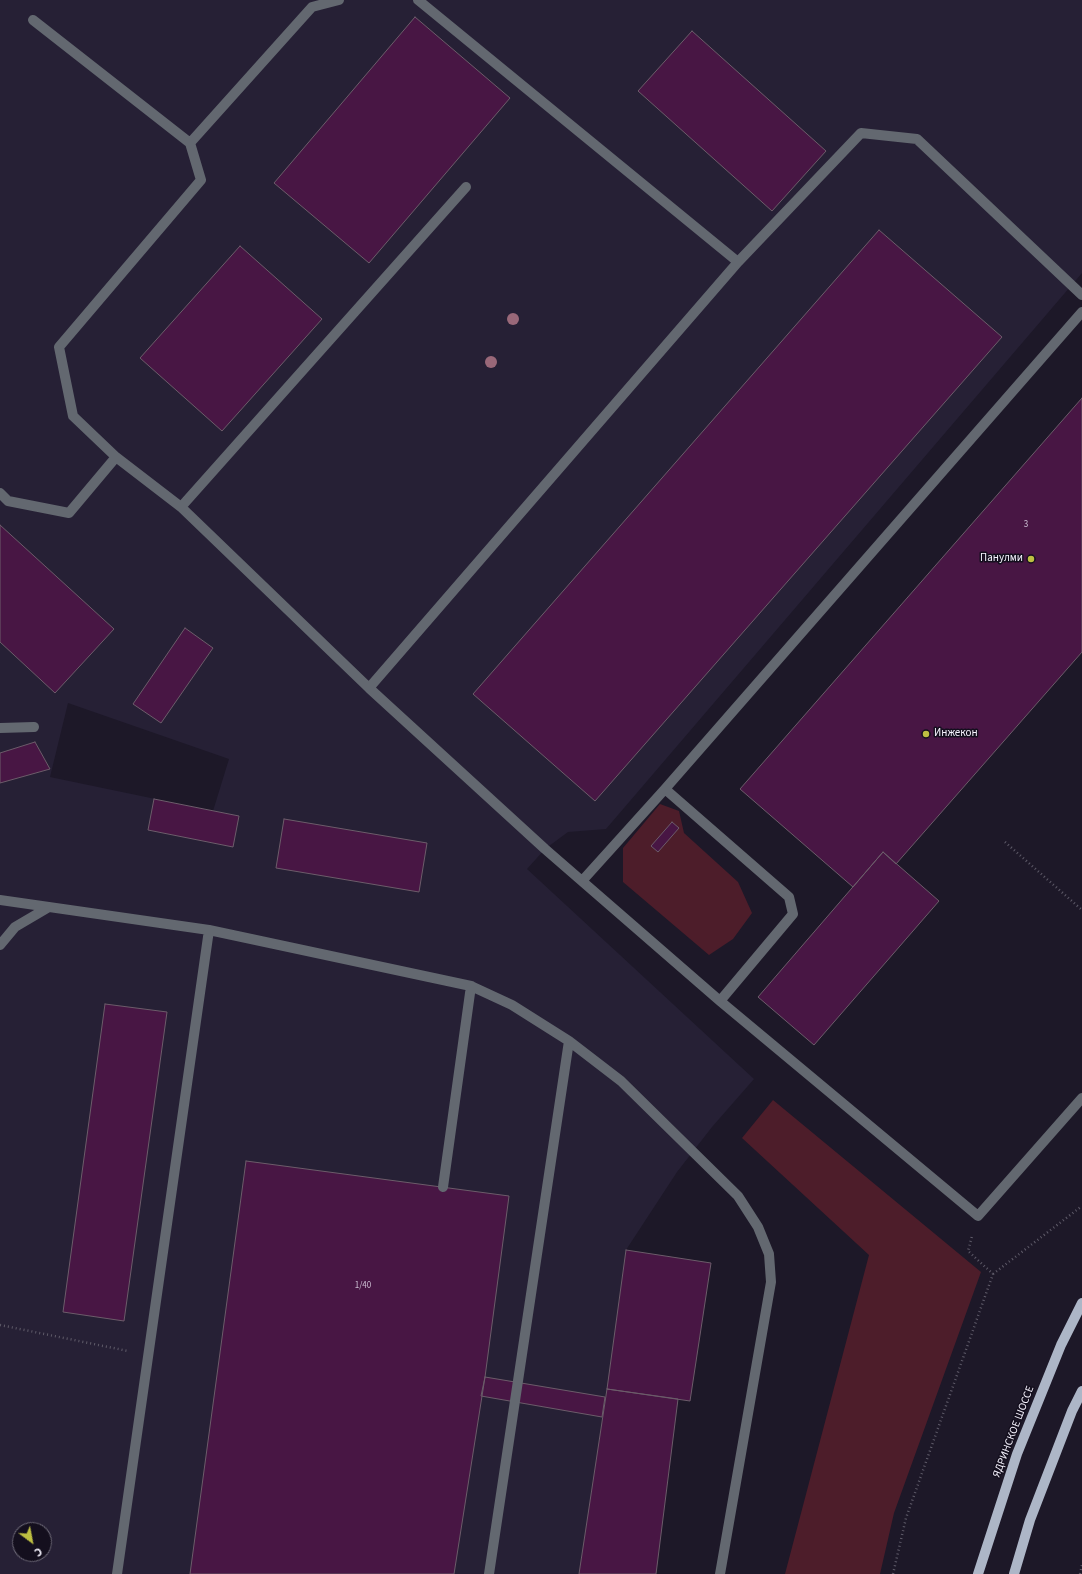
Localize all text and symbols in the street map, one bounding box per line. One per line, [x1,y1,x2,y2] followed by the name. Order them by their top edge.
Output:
[1024,520,1028,530] house number: 3
[980,552,1023,566] place label: Панулми
[1026,554,1036,564] marker: Панулми
[934,727,978,741] place label: Инжекон
[921,729,931,739] marker: Инжекон
[355,1281,371,1291] house number: 1/40
[990,1384,1038,1480] street label: ЯДРИНСКОЕ ШОССЕ
[12,1522,52,1562] north arrow
[31,1544,45,1560] text: С

